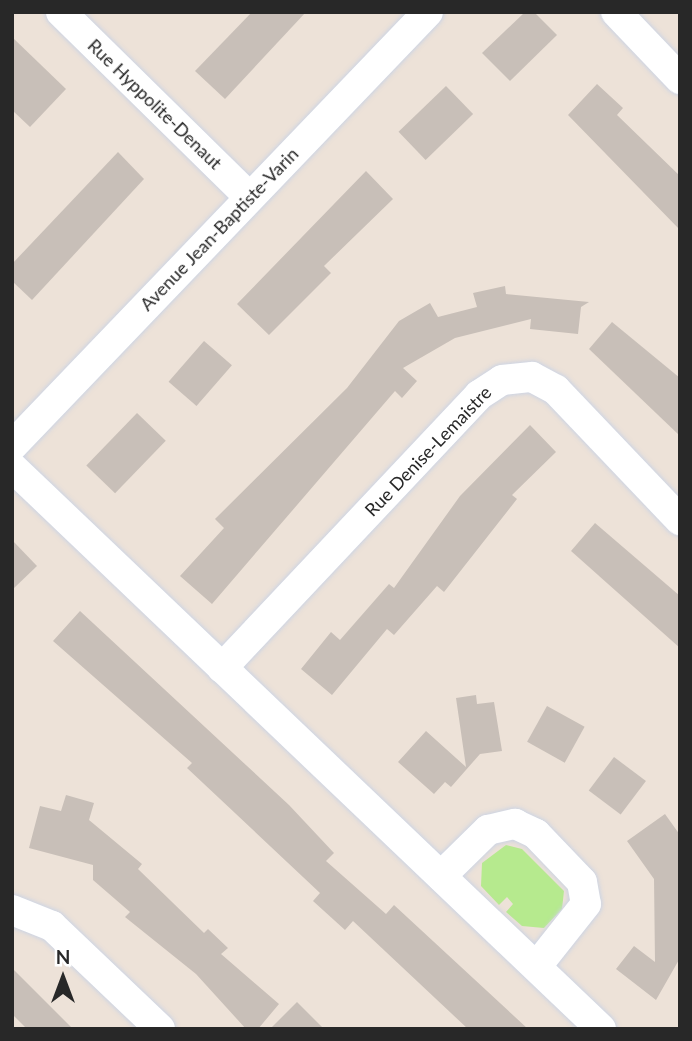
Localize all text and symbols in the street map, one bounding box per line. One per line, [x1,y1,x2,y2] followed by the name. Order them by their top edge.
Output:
[83,34,227,174] street label: Rue Hyppolite-Denaut
[135,143,303,315] street label: Avenue Jean-Baptiste-Varin
[360,381,496,521] street label: Rue Denise-Lemaistre
[28,943,98,1013] north arrow
[56,945,70,968] text: N

